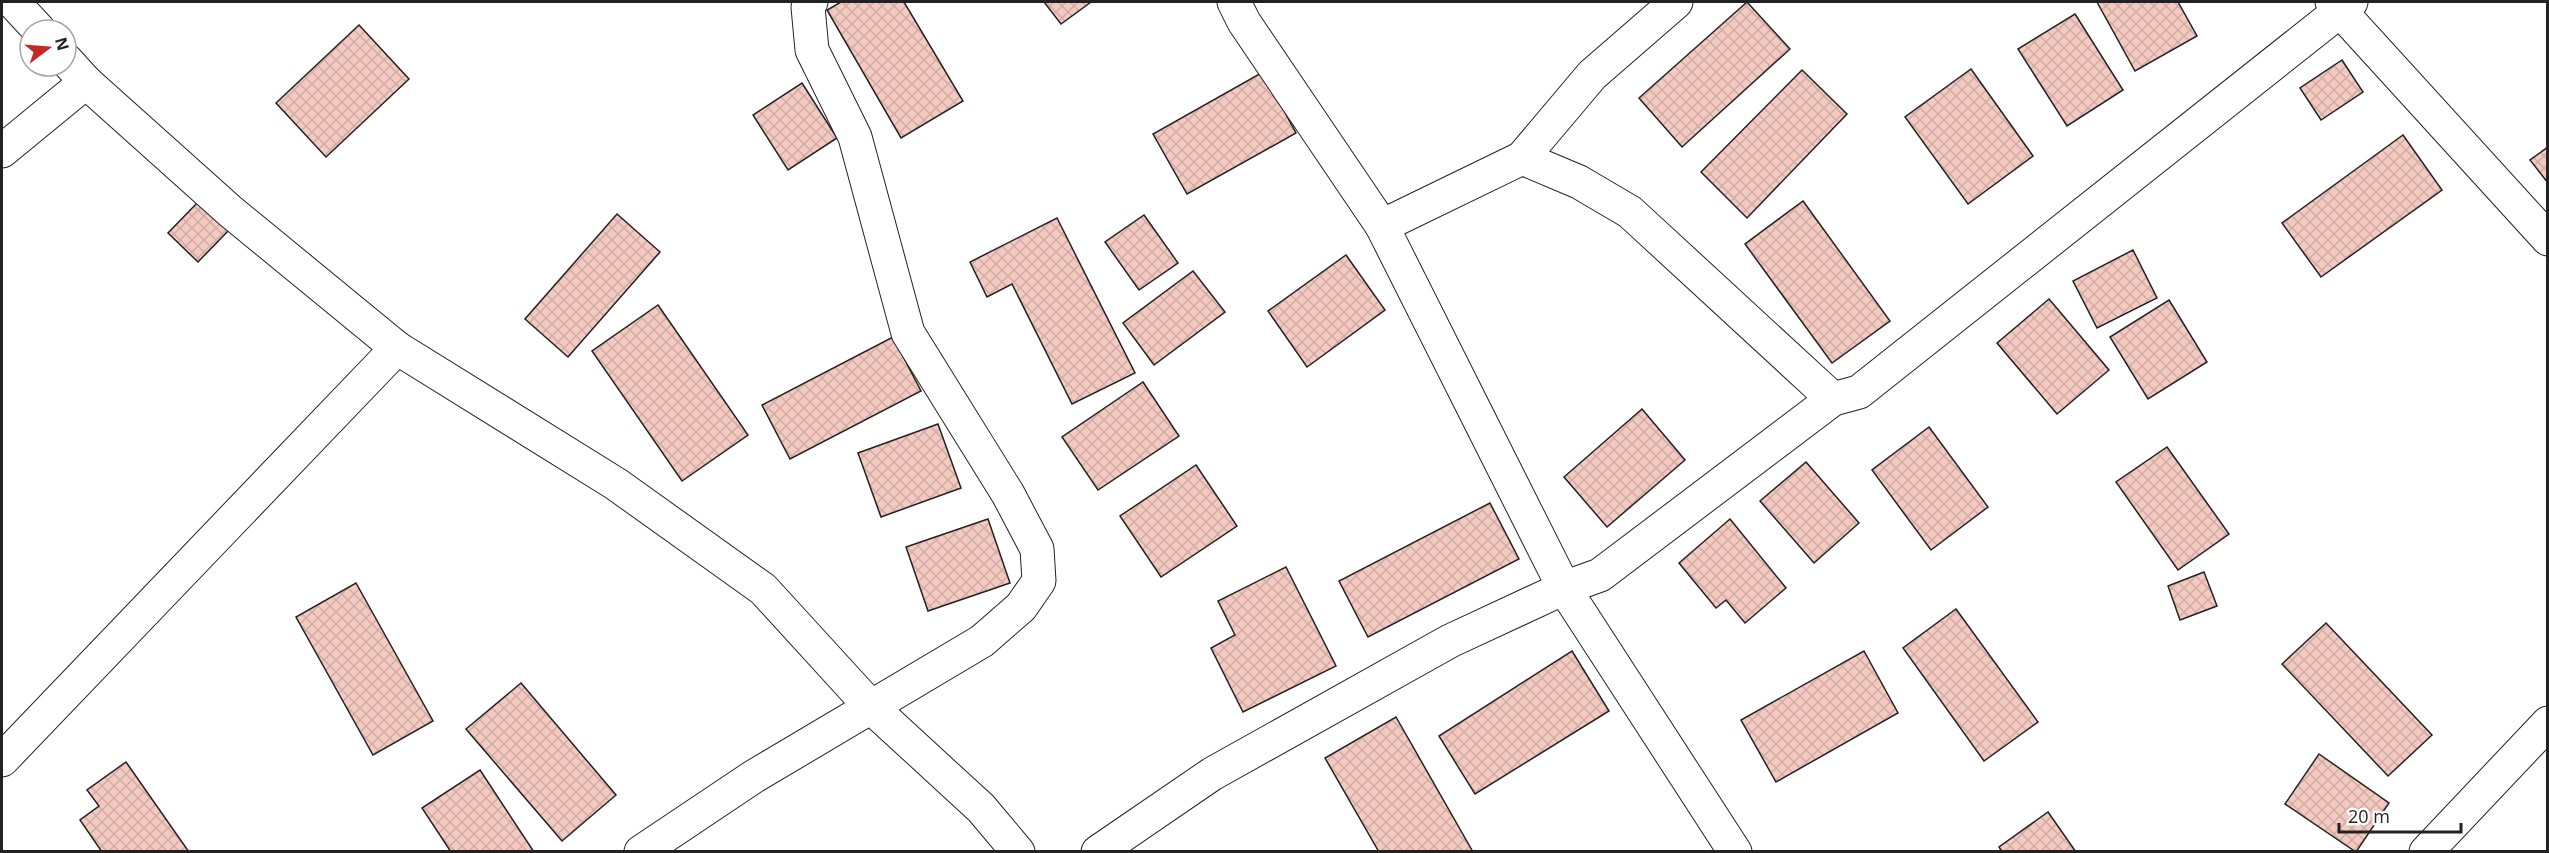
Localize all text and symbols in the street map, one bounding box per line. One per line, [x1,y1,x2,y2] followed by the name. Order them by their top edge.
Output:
[18,18,78,78] north arrow
[50,35,75,53] text: N
[2339,796,2460,834] scale bar
[2348,804,2390,828] text: 20 m

